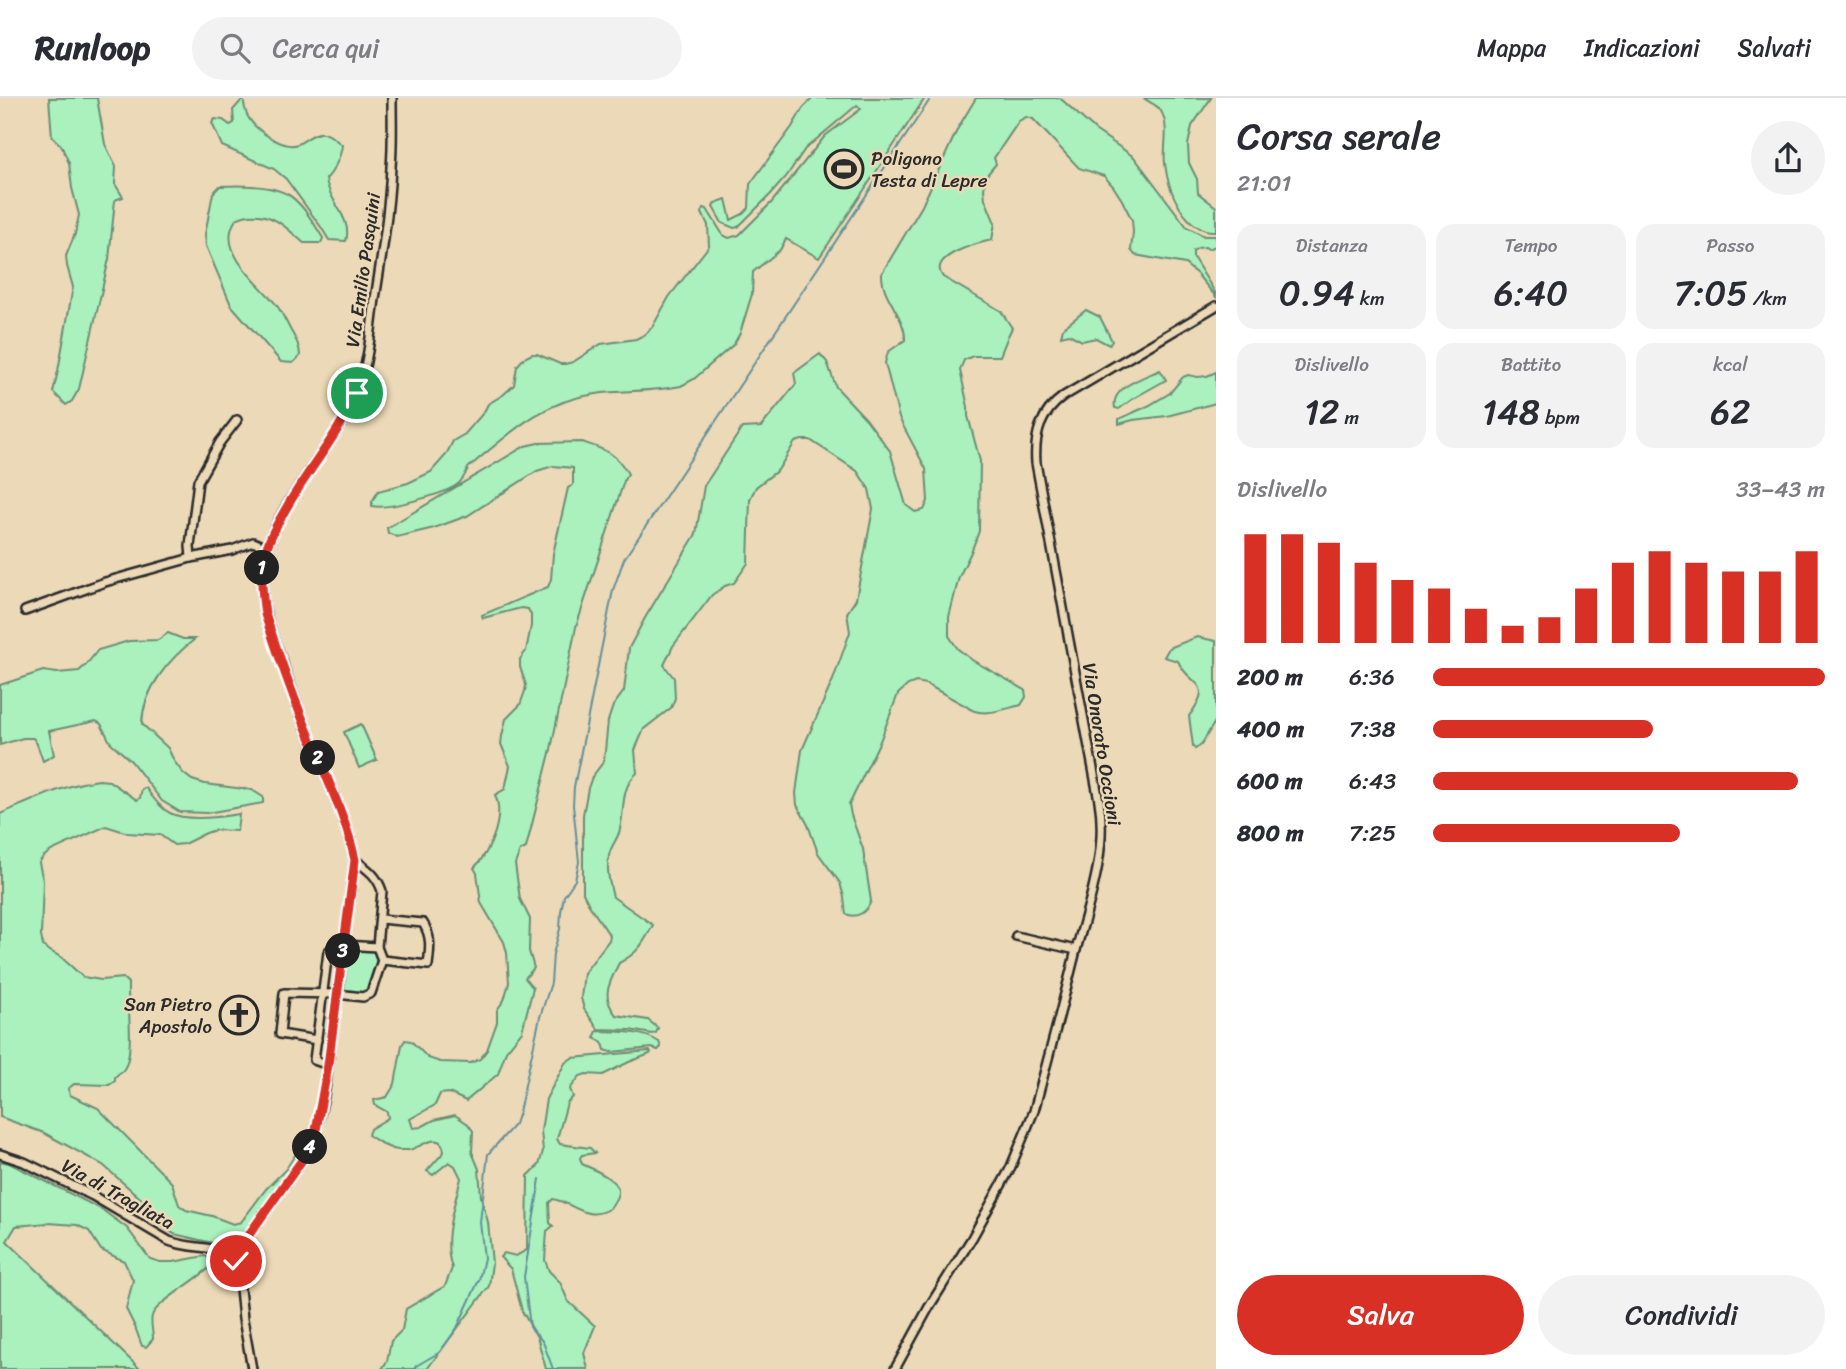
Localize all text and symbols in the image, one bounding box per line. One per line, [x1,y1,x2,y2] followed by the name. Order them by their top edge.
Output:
[192,17,682,80] search box
[35,19,150,77] text: Runloop
[272,25,379,71] text: Cerca qui
[1477,27,1546,69] text: Mappa
[1584,27,1700,69] text: Indicazioni
[1738,27,1811,69] text: Salvati
[216,29,254,67] icon: search
[1237,103,1441,170] text: Corsa serale
[1751,121,1825,195] button: share
[871,142,988,197] place label: Poligono Testa di Lepre
[823,148,865,190] sports icon: Poligono Testa di Lepre
[1237,163,1292,204] text: 21:01
[336,190,390,349] street label: Via Emilio Pasquini
[1296,229,1368,262] text: Distanza
[1505,229,1557,262] text: Tempo
[1706,229,1754,262] text: Passo
[1279,262,1355,324] text: 0.94
[1494,262,1568,324] text: 6:40
[1674,262,1748,324] text: 7:05
[1355,282,1385,315] text: km
[1748,282,1787,315] text: /km
[1294,348,1369,381] text: Dislivello
[1501,348,1561,381] text: Battito
[1713,348,1748,381] text: kcal
[327,363,387,423] pin
[338,374,376,412] icon: arrive
[1304,381,1340,443] text: 12
[1482,381,1540,443] text: 148
[1710,381,1750,443] text: 62
[1340,401,1359,434] text: m
[1540,401,1580,434] text: bpm
[1237,469,1327,510] text: Dislivello
[1736,469,1825,510] text: 33–43 m
[244,550,280,586] pin: 1
[257,551,266,584] text: 1
[1237,657,1303,698] text: 200 m
[1349,657,1395,698] text: 6:36
[1073,660,1131,828] street label: Via Onorato Occioni
[1237,709,1304,750] text: 400 m
[1349,709,1396,750] text: 7:38
[300,740,336,776] pin: 2
[312,741,323,774] text: 2
[1237,761,1303,802] text: 600 m
[1349,761,1396,802] text: 6:43
[1237,813,1304,854] text: 800 m
[1349,813,1396,854] text: 7:25
[326,934,360,968] pin: 3
[337,934,348,967] text: 3
[124,988,212,1043] place label: San Pietro Apostolo
[218,994,260,1036] church icon: San Pietro Apostolo
[292,1130,328,1164] pin: 4
[304,1130,315,1163] text: 4
[55,1149,181,1239] street label: Via di Tragliata
[206,1231,266,1291] pin
[217,1242,255,1280] icon: check
[1237,1275,1524,1355] button: Salva
[1538,1275,1825,1355] button: Condividi

